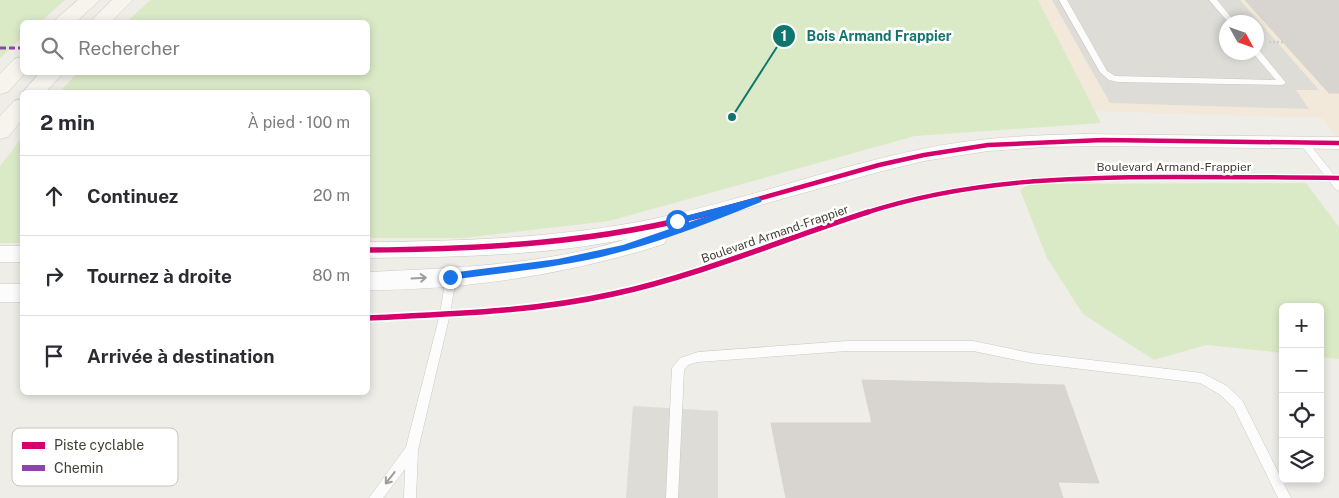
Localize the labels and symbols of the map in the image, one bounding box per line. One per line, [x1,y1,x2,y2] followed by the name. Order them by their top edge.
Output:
[1219,15,1264,60] north arrow
[771,21,961,50] callout: Bois Armand Frappier
[781,27,787,44] text: 1
[807,28,952,44] text: Bois Armand Frappier
[1097,160,1252,174] street label: Boulevard Armand-Frappier
[699,202,851,266] street label: Boulevard Armand-Frappier
[666,210,689,233] route start
[439,266,462,289] route end
[411,274,427,283] one-way arrow
[12,428,178,486] legend
[54,437,144,453] text: Piste cyclable
[54,460,103,476] text: Chemin
[385,471,395,485] one-way arrow

